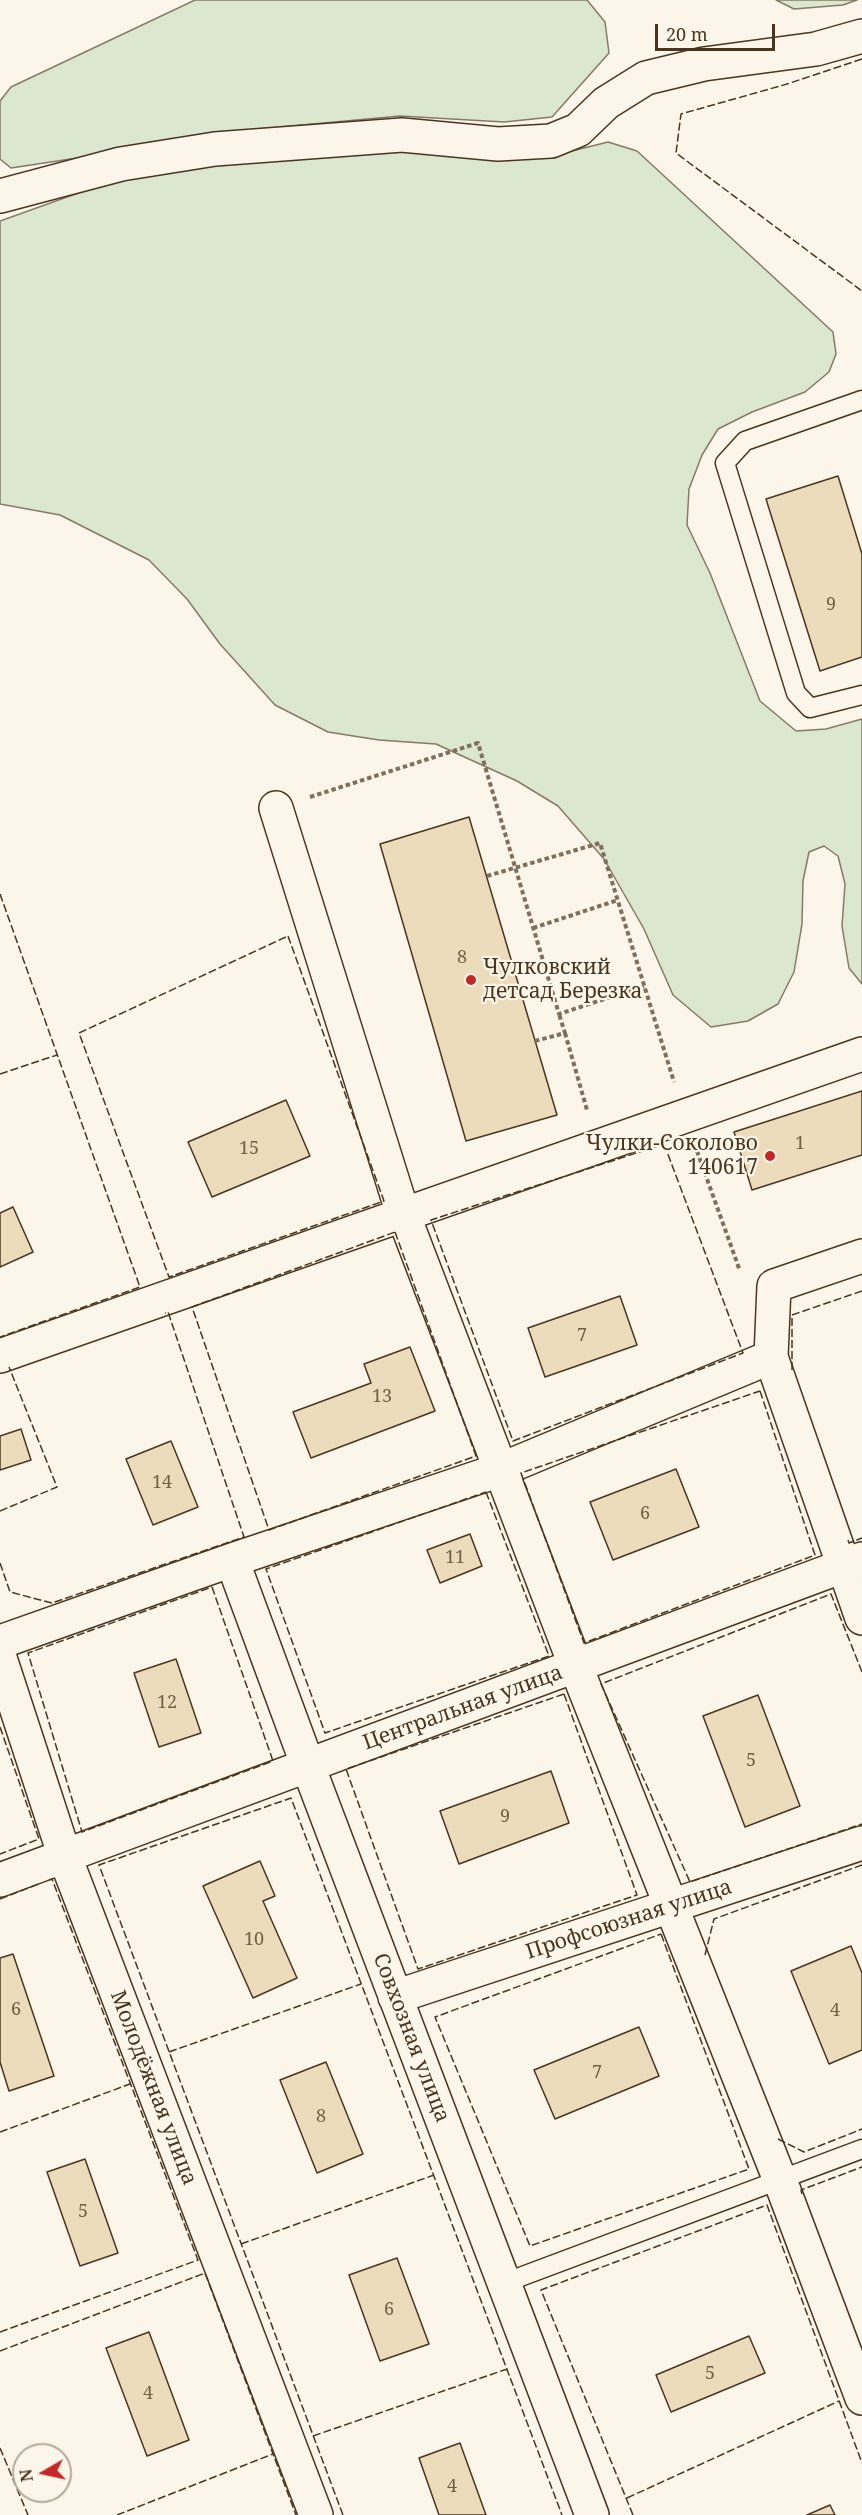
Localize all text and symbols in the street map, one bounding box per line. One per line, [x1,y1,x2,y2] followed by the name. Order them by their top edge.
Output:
[658,12,778,50] scale bar
[666,22,708,46] text: 20 m
[826,594,836,616] house number: 9
[457,947,467,969] house number: 8
[483,955,642,1005] place label: Чулковский детсад Березка
[464,973,478,987] marker: Чулковский детсад Березка
[586,1131,758,1181] place label: Чулки-Соколово 140617
[795,1133,805,1155] house number: 1
[239,1138,259,1160] house number: 15
[763,1149,777,1163] marker: Чулки-Соколово 140617
[577,1325,587,1347] house number: 7
[372,1386,392,1408] house number: 13
[152,1472,172,1494] house number: 14
[640,1503,650,1525] house number: 6
[445,1547,465,1569] house number: 11
[360,1660,566,1756] street label: Центральная улица
[157,1692,177,1714] house number: 12
[746,1750,756,1772] house number: 5
[500,1806,510,1828] house number: 9
[523,1875,735,1965] street label: Профсоюзная улица
[244,1929,264,1951] house number: 10
[367,1950,455,2126] street label: Совхозная улица
[104,1987,202,2189] street label: Молодёжная улица
[11,1999,21,2021] house number: 6
[830,2000,840,2022] house number: 4
[592,2062,602,2084] house number: 7
[316,2106,326,2128] house number: 8
[78,2201,88,2223] house number: 5
[384,2299,394,2321] house number: 6
[705,2363,715,2385] house number: 5
[143,2383,153,2405] house number: 4
[12,2443,72,2503] north arrow
[14,2468,38,2483] text: N
[447,2476,457,2498] house number: 4

